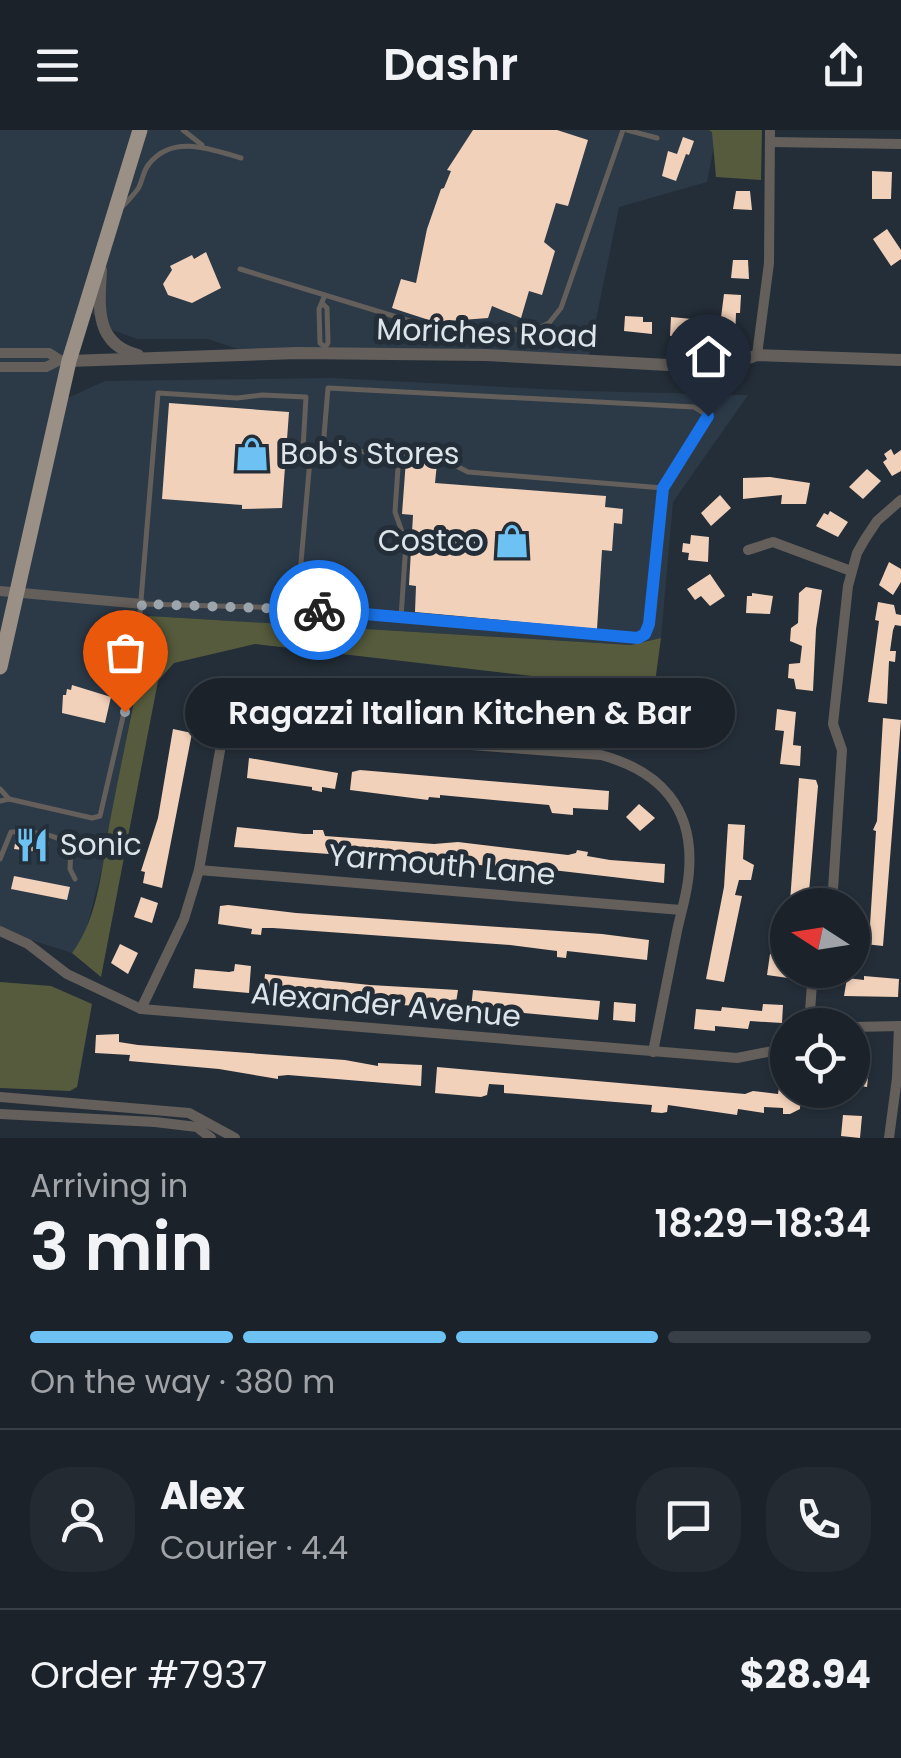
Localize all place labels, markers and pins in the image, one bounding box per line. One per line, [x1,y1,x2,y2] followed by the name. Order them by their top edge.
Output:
[666,314,751,417] pin
[280,432,460,475] place label: Bob's Stores
[233,435,271,473] shop icon: Bob's Stores
[378,519,484,562] place label: Costco
[493,522,531,560] shop icon: Costco
[83,610,168,713] pin
[185,677,735,747] callout: Ragazzi Italian Kitchen & Bar
[60,823,142,866] place label: Sonic
[13,826,51,864] restaurant icon: Sonic

